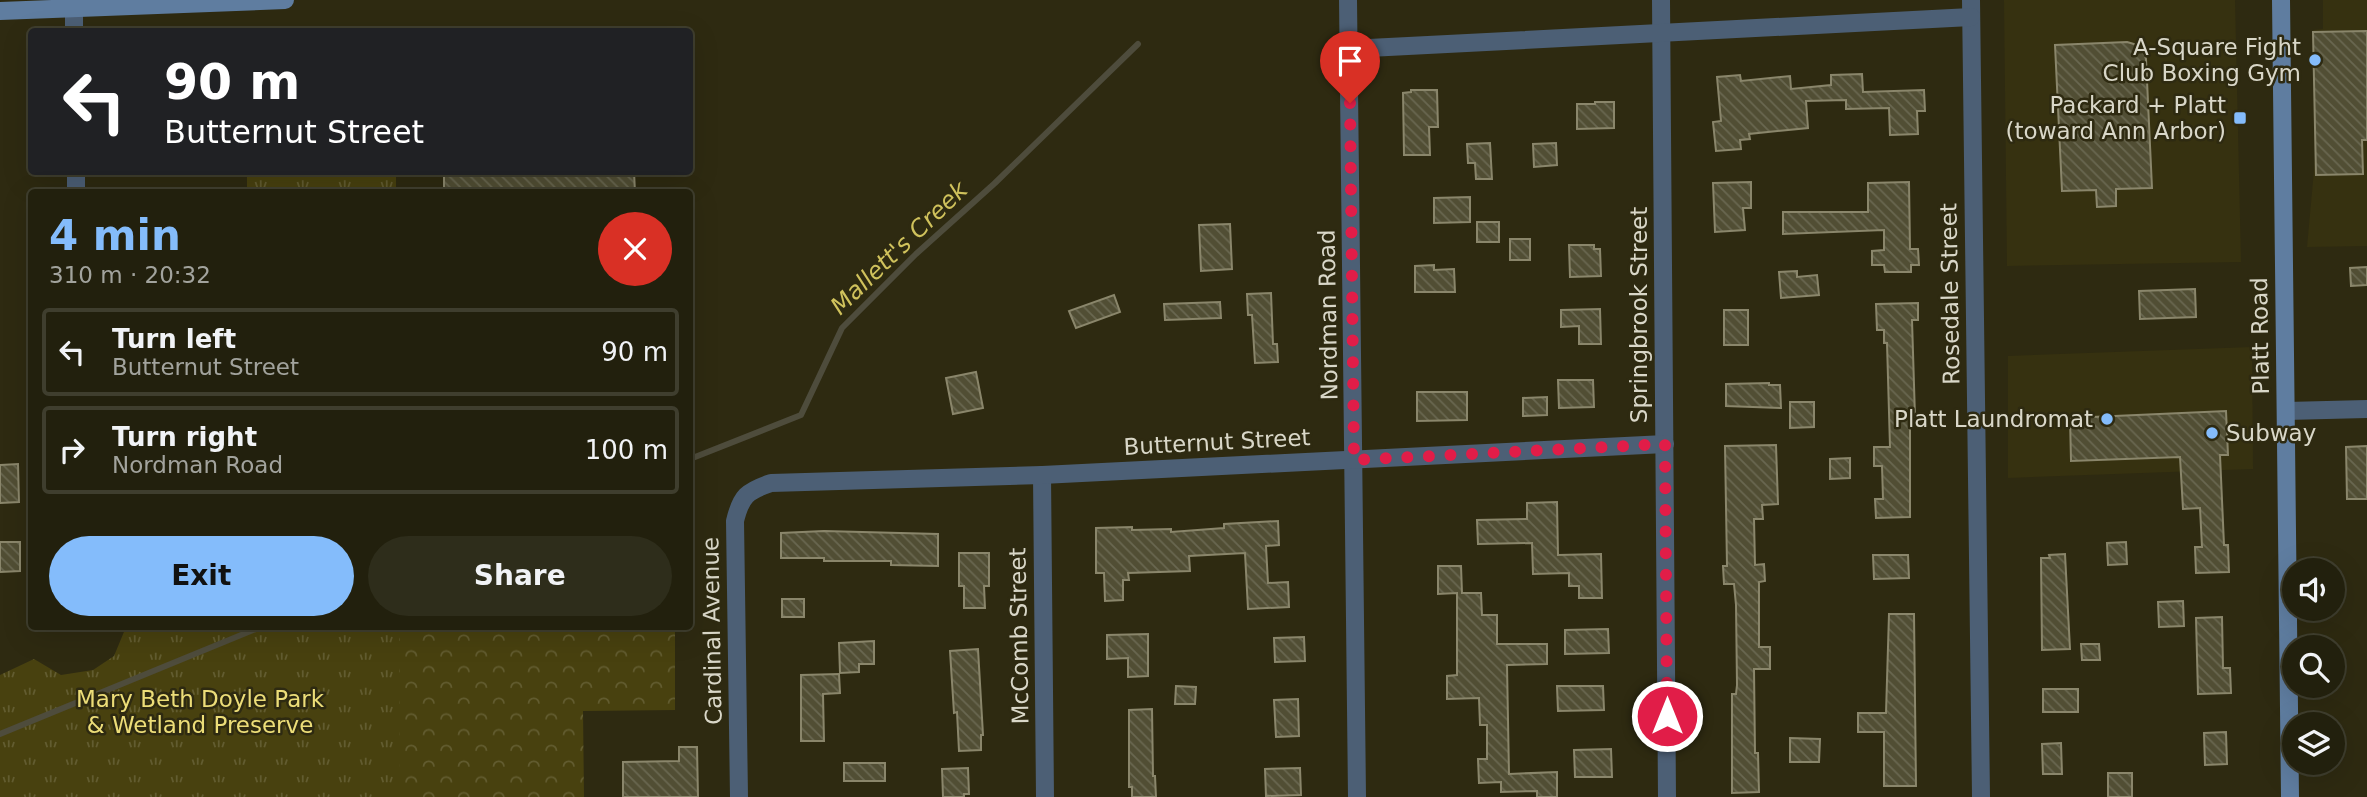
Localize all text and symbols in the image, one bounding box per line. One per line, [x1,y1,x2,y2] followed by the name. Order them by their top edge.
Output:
[1320,31,1380,103] pin
[2103,34,2301,86] place label: A-Square Fight Club Boxing Gym
[1331,42,1369,80] icon: arrive
[2307,52,2323,68] marker: A-Square Fight Club Boxing Gym
[164,54,300,111] text: 90 m
[49,56,140,147] icon: left
[2006,92,2226,144] place label: Packard + Platt (toward Ann Arbor)
[2232,110,2248,126] marker: Packard + Platt (toward Ann Arbor)
[164,113,424,151] text: Butternut Street
[825,175,974,320] water label: Mallett's Creek
[1935,203,1965,385] street label: Rosedale Street
[1626,207,1652,423] street label: Springbrook Street
[49,211,181,260] text: 4 min
[598,212,672,286] button: close
[1314,229,1342,401] street label: Nordman Road
[49,262,211,288] text: 310 m · 20:32
[2246,277,2274,395] street label: Platt Road
[112,324,236,354] text: Turn left
[53,333,91,371] icon: left
[601,337,668,367] text: 90 m
[112,354,299,380] text: Butternut Street
[1894,406,2093,432] place label: Platt Laundromat
[2099,411,2115,427] marker: Platt Laundromat
[2226,420,2316,446] place label: Subway
[112,422,257,452] text: Turn right
[1123,424,1311,460] street label: Butternut Street
[2204,425,2220,441] marker: Subway
[53,431,91,469] icon: right
[585,435,668,465] text: 100 m
[112,452,283,478] text: Nordman Road
[49,536,354,616] button: Exit
[368,536,672,616] button: Share
[697,537,727,725] street label: Cardinal Avenue
[1004,547,1034,725] street label: McComb Street
[2282,558,2345,775] map controls
[2282,558,2345,621] button: sound
[2282,635,2345,698] button: search
[1630,679,1704,753] position arrow
[76,686,325,738] park label: Mary Beth Doyle Park & Wetland Preserve
[2282,712,2345,775] button: layers

